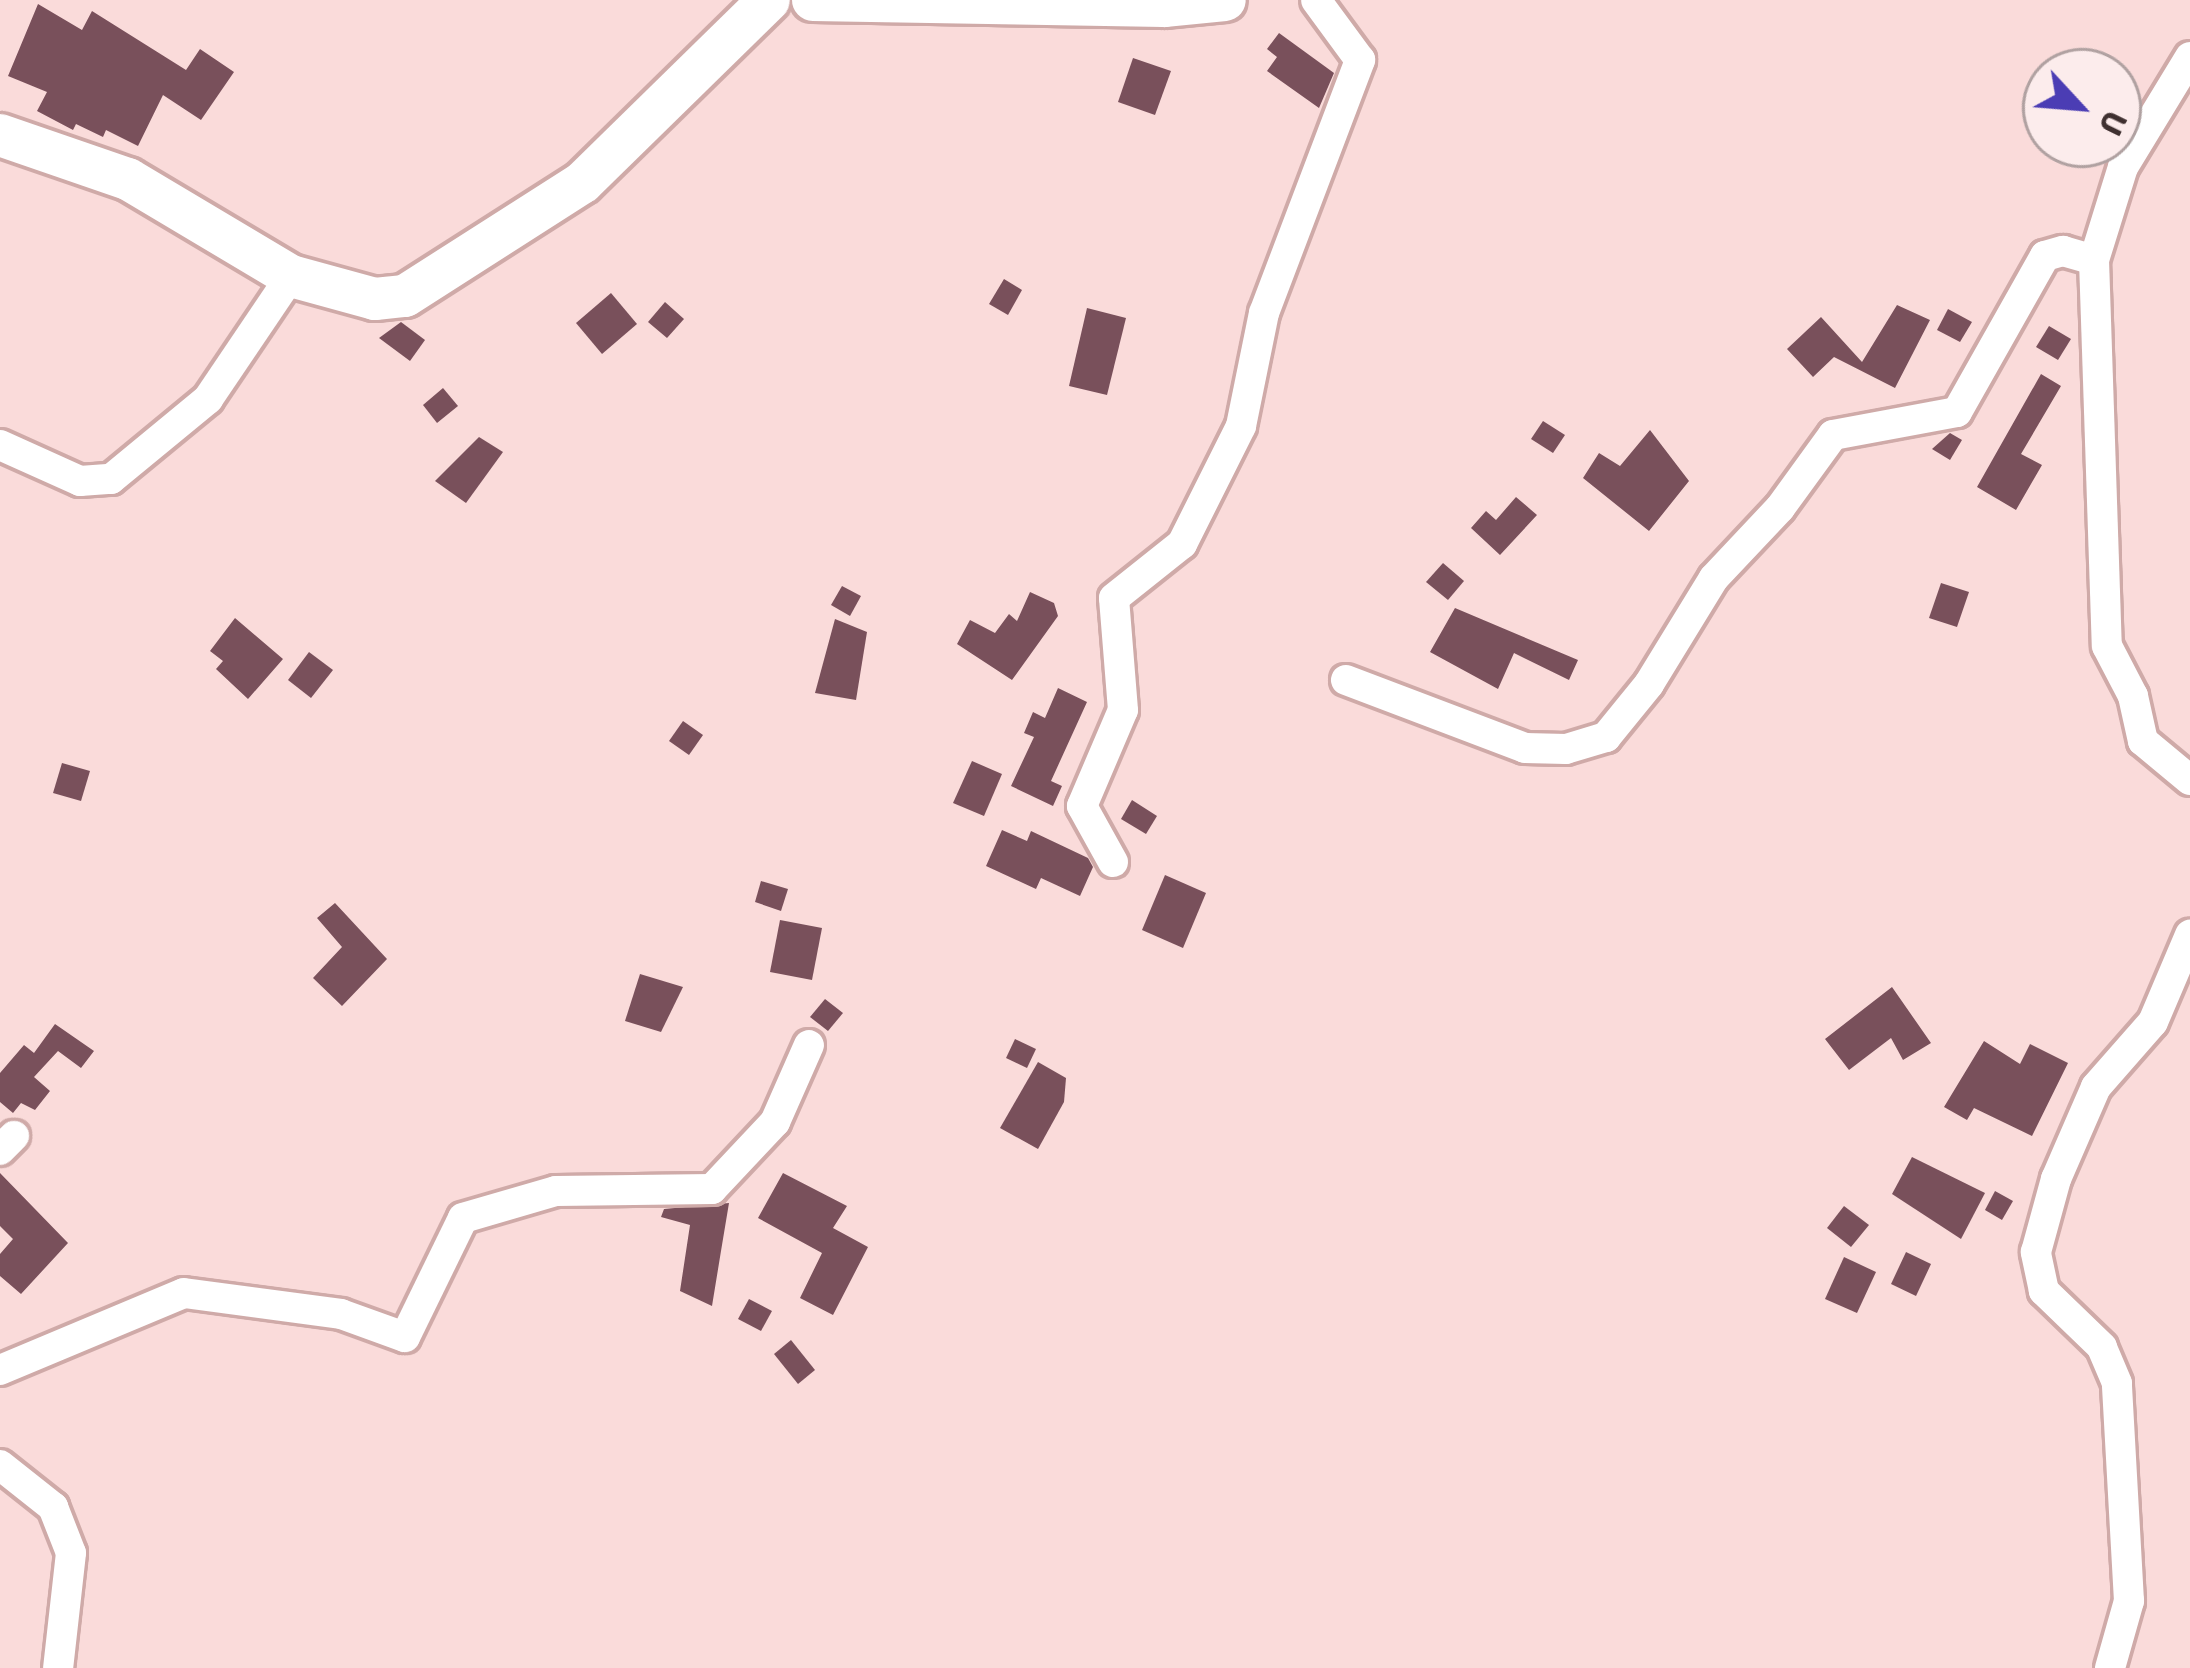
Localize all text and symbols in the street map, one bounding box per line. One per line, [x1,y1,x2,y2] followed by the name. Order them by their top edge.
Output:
[2022,48,2142,168] north arrow
[2089,104,2135,142] text: U

